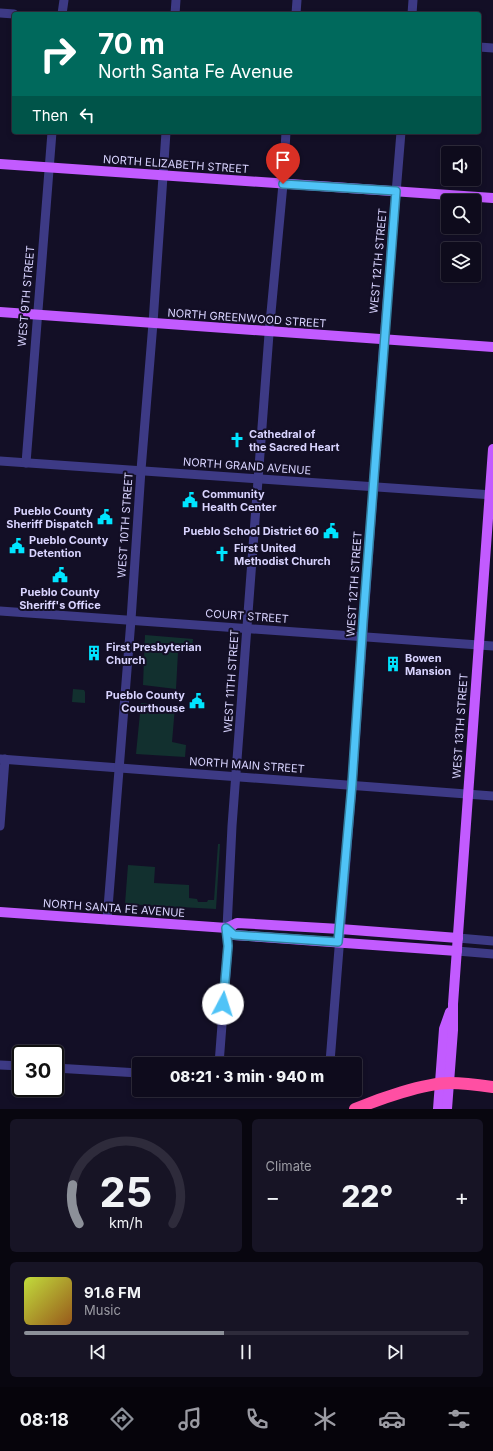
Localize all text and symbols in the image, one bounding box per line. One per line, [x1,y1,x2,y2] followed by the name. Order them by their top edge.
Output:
[98,27,165,61] text: 70 m
[32,28,84,80] icon: right
[98,61,293,82] text: North Santa Fe Avenue
[76,104,98,126] icon: left
[32,106,68,125] text: Then
[266,143,300,184] pin
[441,146,481,282] map controls
[441,146,481,186] button: sound
[272,149,294,171] icon: arrive
[103,152,249,176] street label: NORTH ELIZABETH STREET
[441,194,481,234] button: search
[366,208,390,314] street label: WEST 12TH STREET
[441,242,481,282] button: layers
[15,245,37,347] street label: WEST 9TH STREET
[167,305,327,331] street label: NORTH GREENWOOD STREET
[249,427,339,454] place label: Cathedral of the Sacred Heart
[228,431,246,449] church icon: Cathedral of the Sacred Heart
[182,455,312,477] street label: NORTH GRAND AVENUE
[114,472,136,578] street label: WEST 10TH STREET
[202,487,277,514] place label: Community Health Center
[181,491,199,509] public building icon: Community Health Center
[6,504,93,531] place label: Pueblo County Sheriff Dispatch
[96,508,114,526] public building icon: Pueblo County Sheriff Dispatch
[322,522,340,540] public building icon: Pueblo School District 60
[183,524,319,538] place label: Pueblo School District 60
[343,531,365,637] street label: WEST 12TH STREET
[29,533,109,560] place label: Pueblo County Detention
[8,537,26,555] public building icon: Pueblo County Detention
[234,541,331,568] place label: First United Methodist Church
[213,545,231,563] church icon: First United Methodist Church
[51,566,69,584] public building icon: Pueblo County Sheriff's Office
[19,585,101,612] place label: Pueblo County Sheriff's Office
[205,606,289,626] street label: COURT STREET
[220,629,242,733] street label: WEST 11TH STREET
[106,640,202,667] place label: First Presbyterian Church
[85,644,103,662] building icon: First Presbyterian Church
[405,651,451,678] place label: Bowen Mansion
[384,655,402,673] building icon: Bowen Mansion
[449,673,471,779] street label: WEST 13TH STREET
[106,688,185,715] place label: Pueblo County Courthouse
[188,692,206,710] public building icon: Pueblo County Courthouse
[189,754,305,776] street label: NORTH MAIN STREET
[43,896,185,920] street label: NORTH SANTA FE AVENUE
[202,983,244,1025] position arrow
[12,1045,64,1097] speed limit sign: 30
[170,1067,324,1086] text: 08:21 · 3 min · 940 m
[266,1158,312,1174] text: Climate
[99,1166,152,1216] text: 25
[341,1178,393,1214] text: 22°
[266,1184,280,1210] text: −
[454,1184,469,1210] text: +
[109,1213,143,1230] text: km/h
[84,1283,141,1302] text: 91.6 FM
[84,1302,121,1318] text: Music
[87,1341,109,1363] icon: previous
[235,1341,257,1363] icon: pause
[384,1341,406,1363] icon: next
[108,1405,136,1433] icon: directions
[176,1405,204,1433] icon: music
[243,1405,271,1433] icon: phone
[311,1405,339,1433] icon: climate
[378,1405,406,1433] icon: car
[445,1405,473,1433] icon: filters
[20,1409,69,1430] text: 08:18

